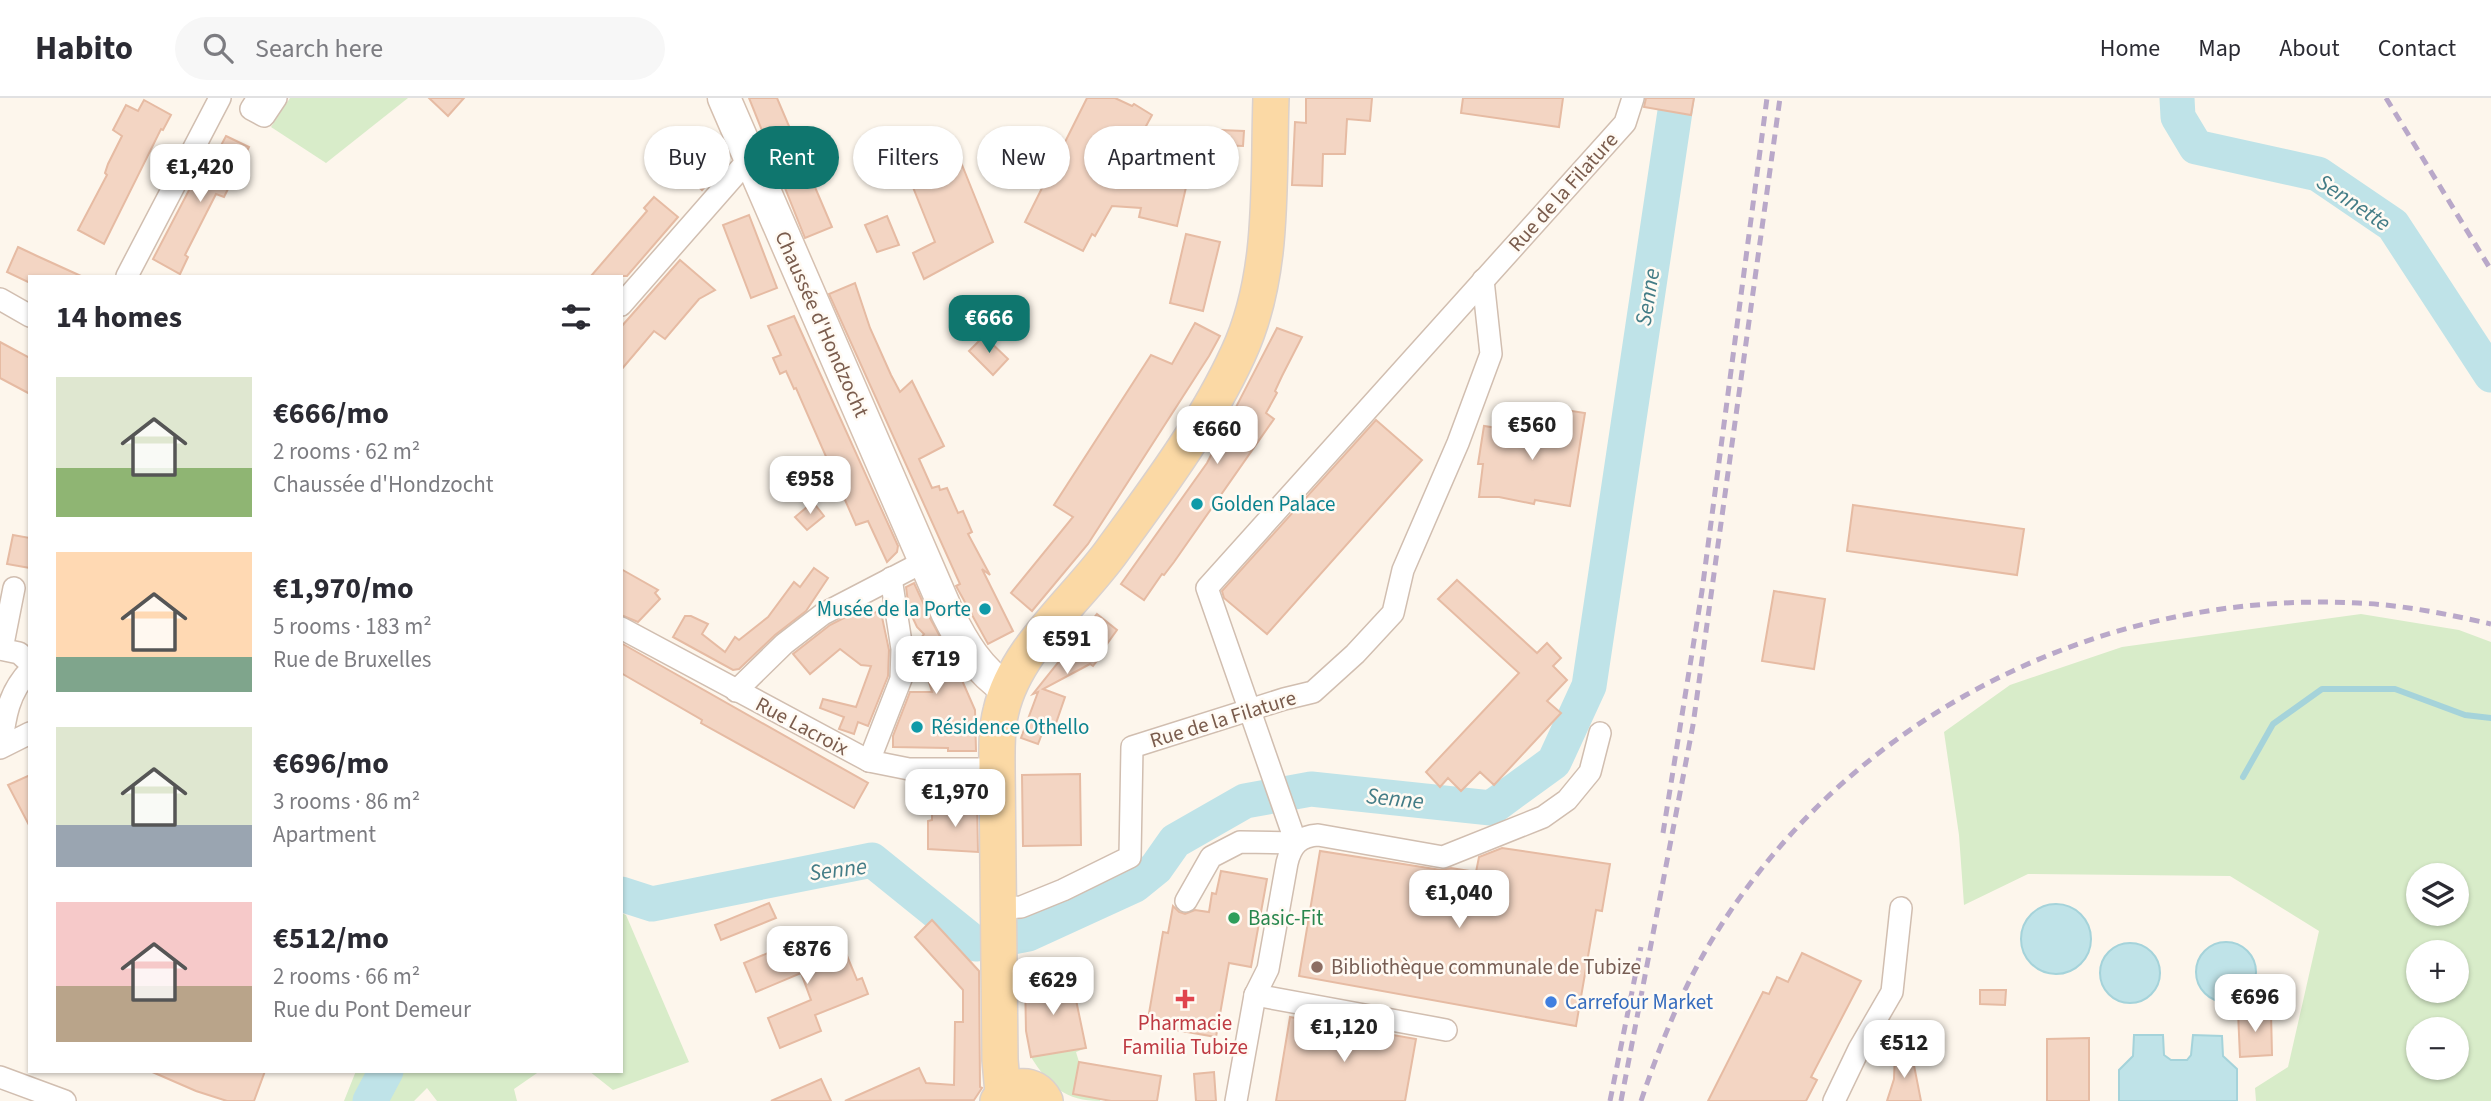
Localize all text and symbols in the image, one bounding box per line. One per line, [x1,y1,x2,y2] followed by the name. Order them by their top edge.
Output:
[175,17,665,80] search box
[35,25,133,72] text: Habito
[199,29,237,67] icon: search
[255,30,383,67] text: Search here
[2100,31,2160,66] text: Home
[2198,31,2241,66] text: Map
[2279,31,2340,66] text: About
[2378,31,2456,66] text: Contact
[644,126,730,189] chip: Buy
[744,126,839,189] chip: Rent
[853,126,963,189] chip: Filters
[977,126,1070,189] chip: New
[1084,126,1239,189] chip: Apartment
[1501,126,1625,258] street label: Rue de la Filature
[143,144,257,204] pin: €1,420
[166,150,234,183] text: €1,420
[2310,165,2397,239] water label: Sennette
[767,226,877,422] street label: Chaussée d'Hondzocht
[1627,266,1668,328] water label: Senne
[56,296,182,339] text: 14 homes
[948,296,1030,355] pin: €666
[557,298,595,336] icon: filters
[965,301,1013,334] text: €666
[273,392,389,435] text: €666/mo
[1491,402,1573,462] pin: €560
[112,405,196,489] icon: home
[1176,406,1258,466] pin: €660
[1508,408,1556,441] text: €560
[1193,412,1241,445] text: €660
[273,435,420,468] text: 2 rooms · 62 m²
[769,456,851,516] pin: €958
[786,462,834,495] text: €958
[273,468,494,501] text: Chaussée d'Hondzocht
[1211,489,1336,519] place label: Golden Palace
[1189,496,1205,512] marker: Golden Palace
[273,567,414,610] text: €1,970/mo
[112,580,196,664] icon: home
[817,594,971,624] place label: Musée de la Porte
[977,601,993,617] marker: Musée de la Porte
[273,610,432,643] text: 5 rooms · 183 m²
[1026,616,1108,676] pin: €591
[1043,622,1091,655] text: €591
[895,636,977,696] pin: €719
[912,642,960,675] text: €719
[273,643,431,676] text: Rue de Bruxelles
[1146,682,1300,756] street label: Rue de la Filature
[750,689,854,763] street label: Rue Lacroix
[931,712,1089,742] place label: Résidence Othello
[909,719,925,735] marker: Résidence Othello
[273,742,389,785] text: €696/mo
[112,755,196,839] icon: home
[898,770,1012,829] pin: €1,970
[921,775,989,808] text: €1,970
[1364,779,1425,818] water label: Senne
[273,785,420,818] text: 3 rooms · 86 m²
[273,818,376,851] text: Apartment
[807,850,869,889] water label: Senne
[2406,863,2469,1080] map controls
[2406,863,2469,926] button: layers
[1402,870,1516,930] pin: €1,040
[1425,876,1493,909] text: €1,040
[1248,903,1323,933] place label: Basic-Fit
[1226,910,1242,926] marker: Basic-Fit
[273,917,389,960] text: €512/mo
[766,926,848,986] pin: €876
[112,930,196,1014] icon: home
[783,932,831,965] text: €876
[2406,940,2469,1003] button: +
[1331,952,1641,982] place label: Bibliothèque communale de Tubize
[1012,958,1094,1017] pin: €629
[1309,959,1325,975] marker: Bibliothèque communale de Tubize
[273,960,420,993] text: 2 rooms · 66 m²
[1029,963,1077,996] text: €629
[2214,974,2296,1034] pin: €696
[2231,980,2279,1013] text: €696
[1565,987,1713,1017] place label: Carrefour Market
[1177,991,1193,1007] marker: Pharmacie Familia Tubize
[273,993,471,1026] text: Rue du Pont Demeur
[1543,994,1559,1010] marker: Carrefour Market
[1287,1004,1401,1064] pin: €1,120
[1122,1008,1248,1062] place label: Pharmacie Familia Tubize
[1310,1010,1378,1043] text: €1,120
[2406,1017,2469,1080] button: −
[1863,1020,1945,1080] pin: €512
[1880,1026,1928,1059] text: €512

